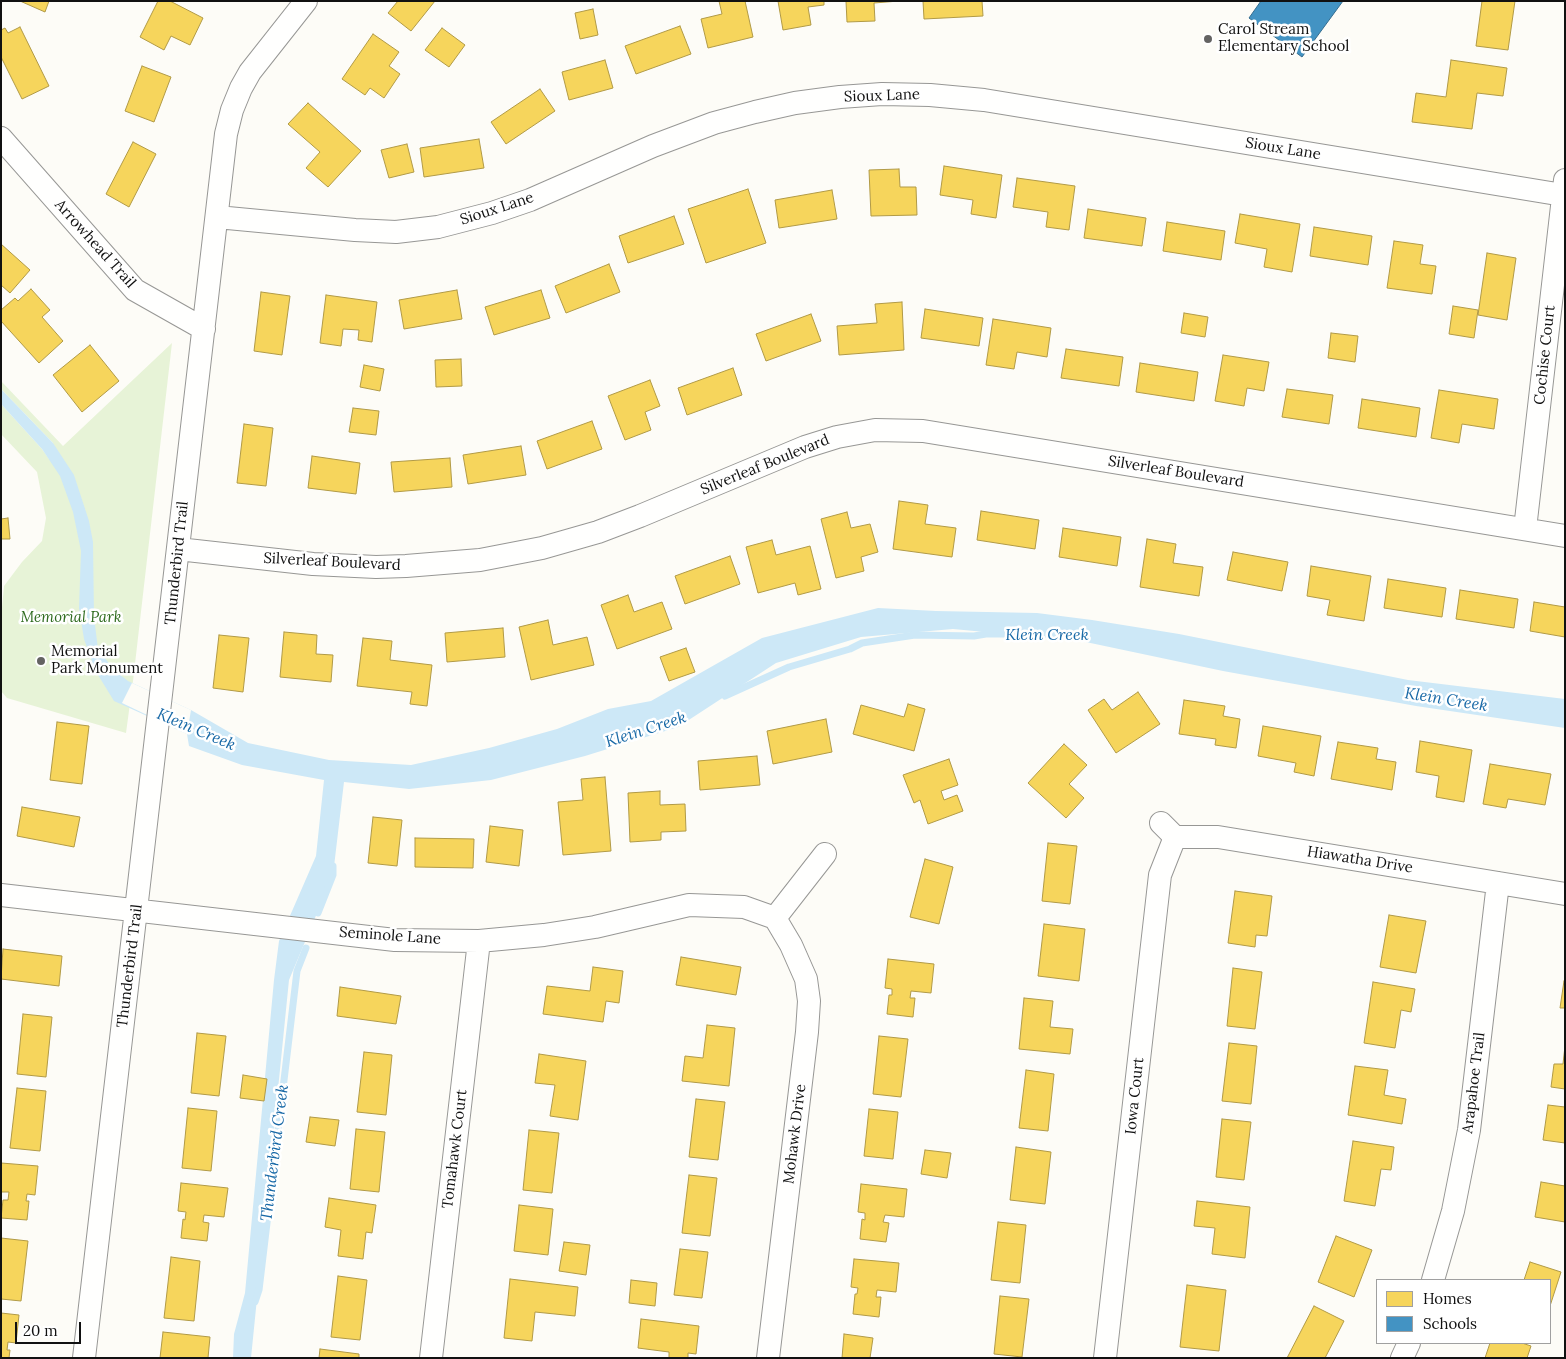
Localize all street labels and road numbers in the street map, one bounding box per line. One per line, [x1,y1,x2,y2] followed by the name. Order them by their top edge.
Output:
[844,86,920,106] street label: Sioux Lane
[1244,134,1322,164] street label: Sioux Lane
[458,189,536,229] street label: Sioux Lane
[51,196,139,292] street label: Arrowhead Trail
[1531,304,1559,406] street label: Cochise Court
[698,431,832,499] street label: Silverleaf Boulevard
[1107,452,1245,492] street label: Silverleaf Boulevard
[162,500,192,626] street label: Thunderbird Trail
[263,549,401,575] street label: Silverleaf Boulevard
[1306,843,1414,877] street label: Hiawatha Drive
[113,903,147,1029] street label: Thunderbird Trail
[338,923,442,949] street label: Seminole Lane
[1459,1031,1489,1135] street label: Arapahoe Trail
[1122,1057,1148,1135] street label: Iowa Court
[780,1083,810,1185] street label: Mohawk Drive
[439,1088,471,1210] street label: Tomahawk Court

